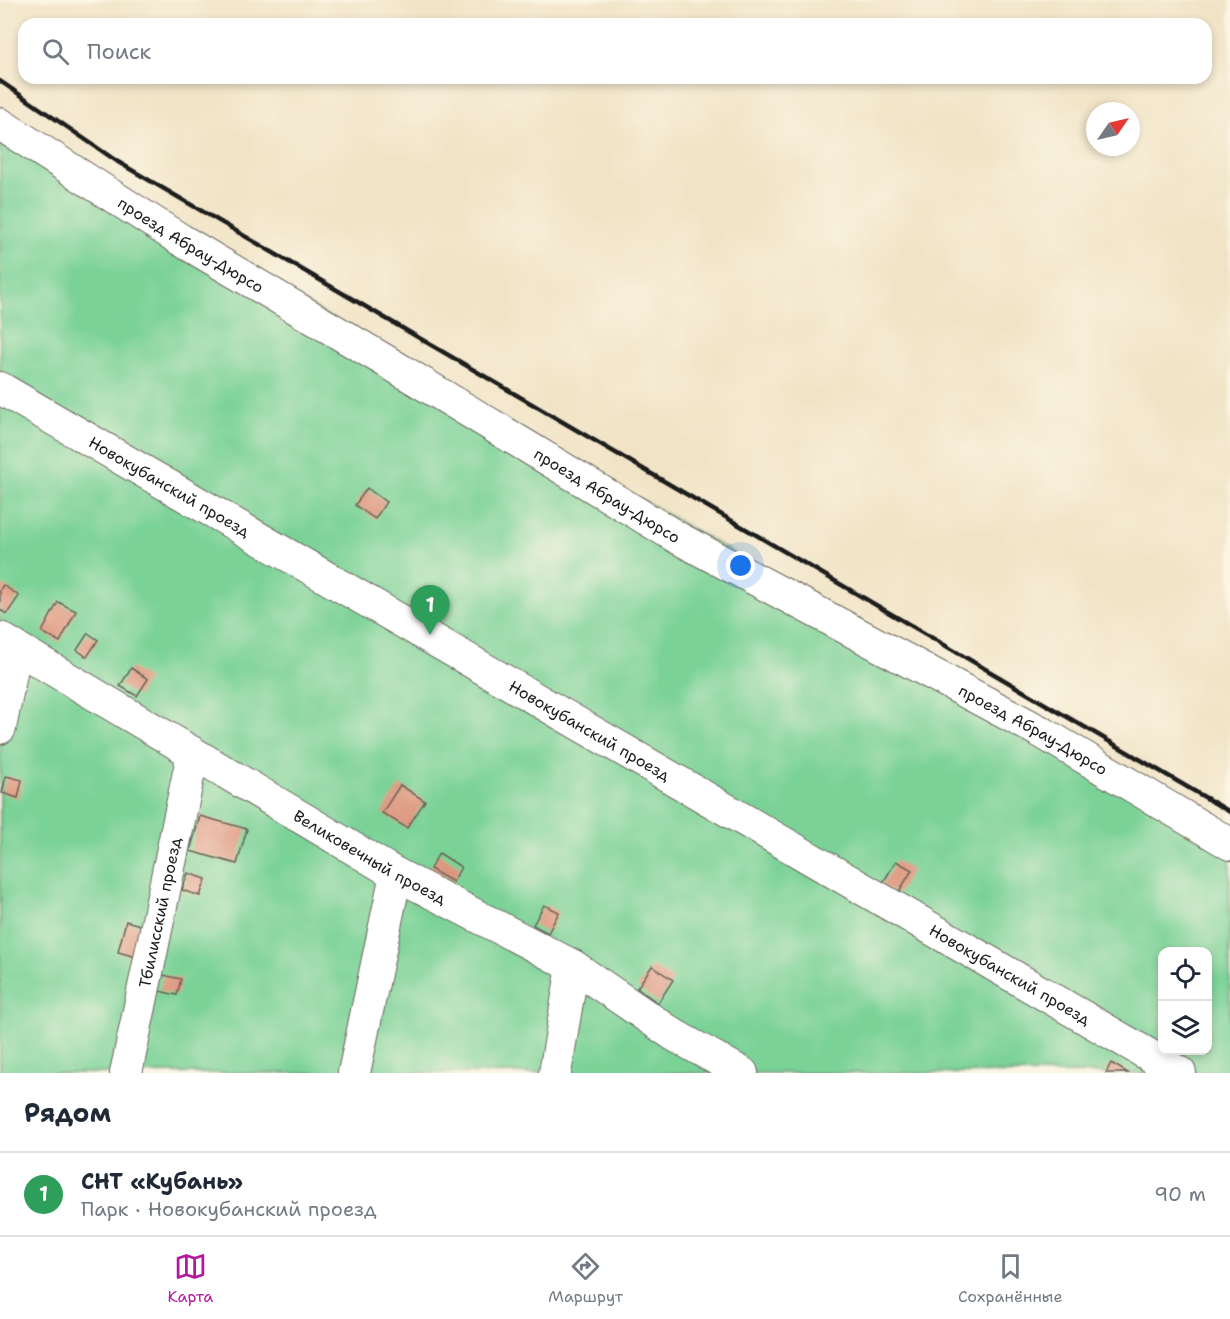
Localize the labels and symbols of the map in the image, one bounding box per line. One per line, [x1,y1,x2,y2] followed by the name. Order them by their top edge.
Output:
[1086,102,1140,156] north arrow
[114,192,268,297] street label: проезд Абрау-Дюрсо
[85,431,254,541] street label: Новокубанский проезд
[530,443,684,548] street label: проезд Абрау-Дюрсо
[726,551,755,580] your location
[410,586,450,635] pin: 1
[505,675,674,785] street label: Новокубанский проезд
[955,679,1111,779] street label: проезд Абрау-Дюрсо
[290,805,450,909] street label: Великовечный проезд
[134,835,186,990] street label: Тбилисский проезд
[926,919,1095,1029] street label: Новокубанский проезд

